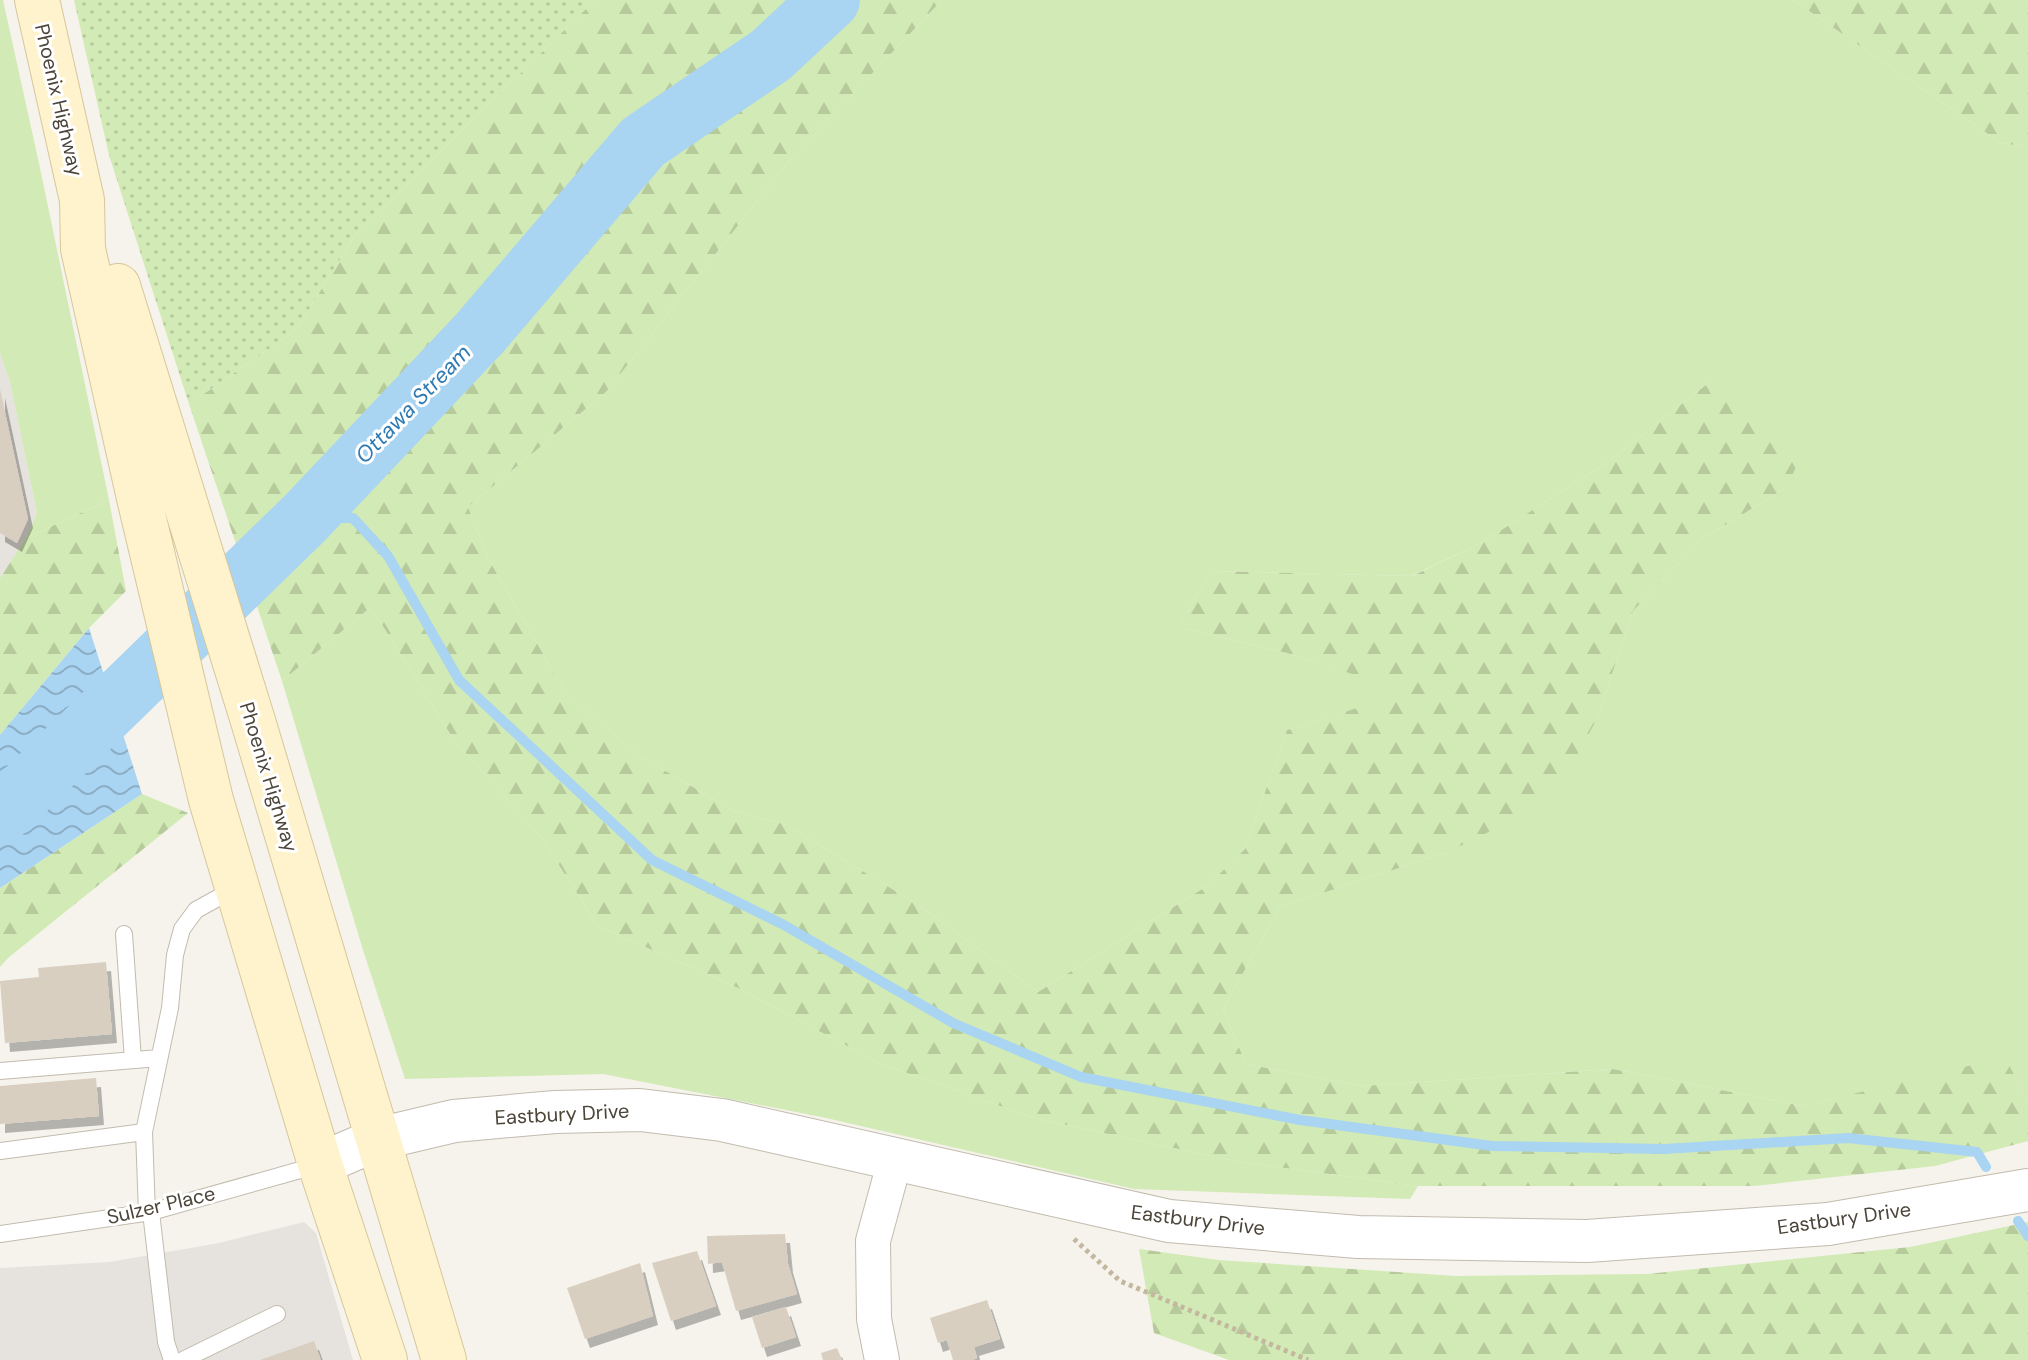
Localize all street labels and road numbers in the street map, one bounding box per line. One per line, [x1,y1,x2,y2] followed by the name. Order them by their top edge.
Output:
[29,21,89,179] street label: Phoenix Highway
[234,699,304,855] street label: Phoenix Highway
[494,1097,630,1131] street label: Eastbury Drive
[104,1180,218,1230] street label: Sulzer Place
[1775,1196,1913,1240] street label: Eastbury Drive
[1130,1199,1266,1241] street label: Eastbury Drive

